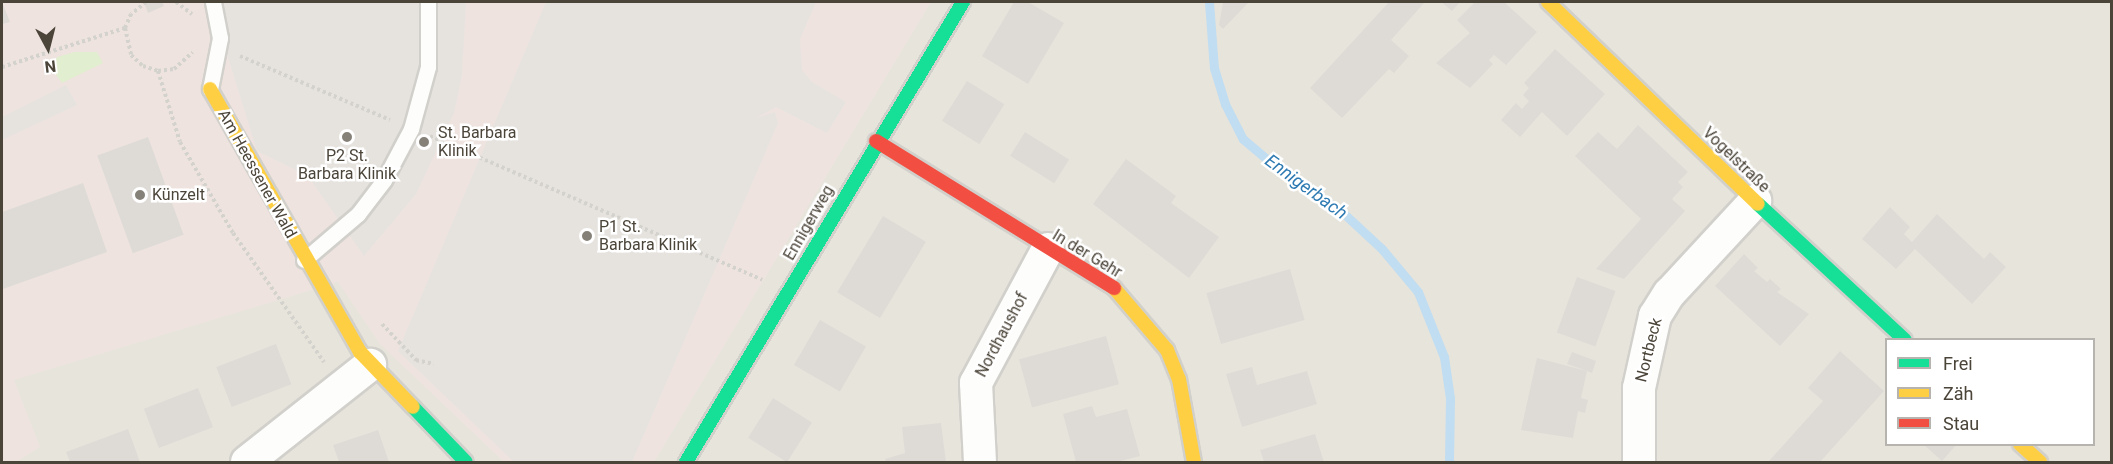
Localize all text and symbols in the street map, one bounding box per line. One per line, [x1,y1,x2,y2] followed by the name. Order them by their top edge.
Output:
[18,18,78,78] north arrow
[43,56,57,76] text: N
[214,106,300,242] street label: Am Heessener Wald
[438,123,517,161] place label: St. Barbara Klinik
[1699,123,1773,197] street label: Vogelstraße
[340,130,354,144] marker: P2 St. Barbara Klinik
[415,133,433,151] marker: St. Barbara Klinik
[298,146,396,184] place label: P2 St. Barbara Klinik
[1261,150,1351,224] water label: Ennigerbach
[780,182,838,264] street label: Ennigerweg
[152,185,205,205] place label: Künzelt
[133,188,147,202] marker: Künzelt
[599,217,697,255] place label: P1 St. Barbara Klinik
[1049,226,1125,282] street label: In der Gehr
[580,229,594,243] marker: P1 St. Barbara Klinik
[972,289,1032,381] street label: Nordhaushof
[1632,316,1666,384] street label: Nortbeck
[1885,338,2095,446] legend
[1943,353,1973,374] text: Frei
[1943,383,1974,404] text: Zäh
[1943,413,1979,434] text: Stau

